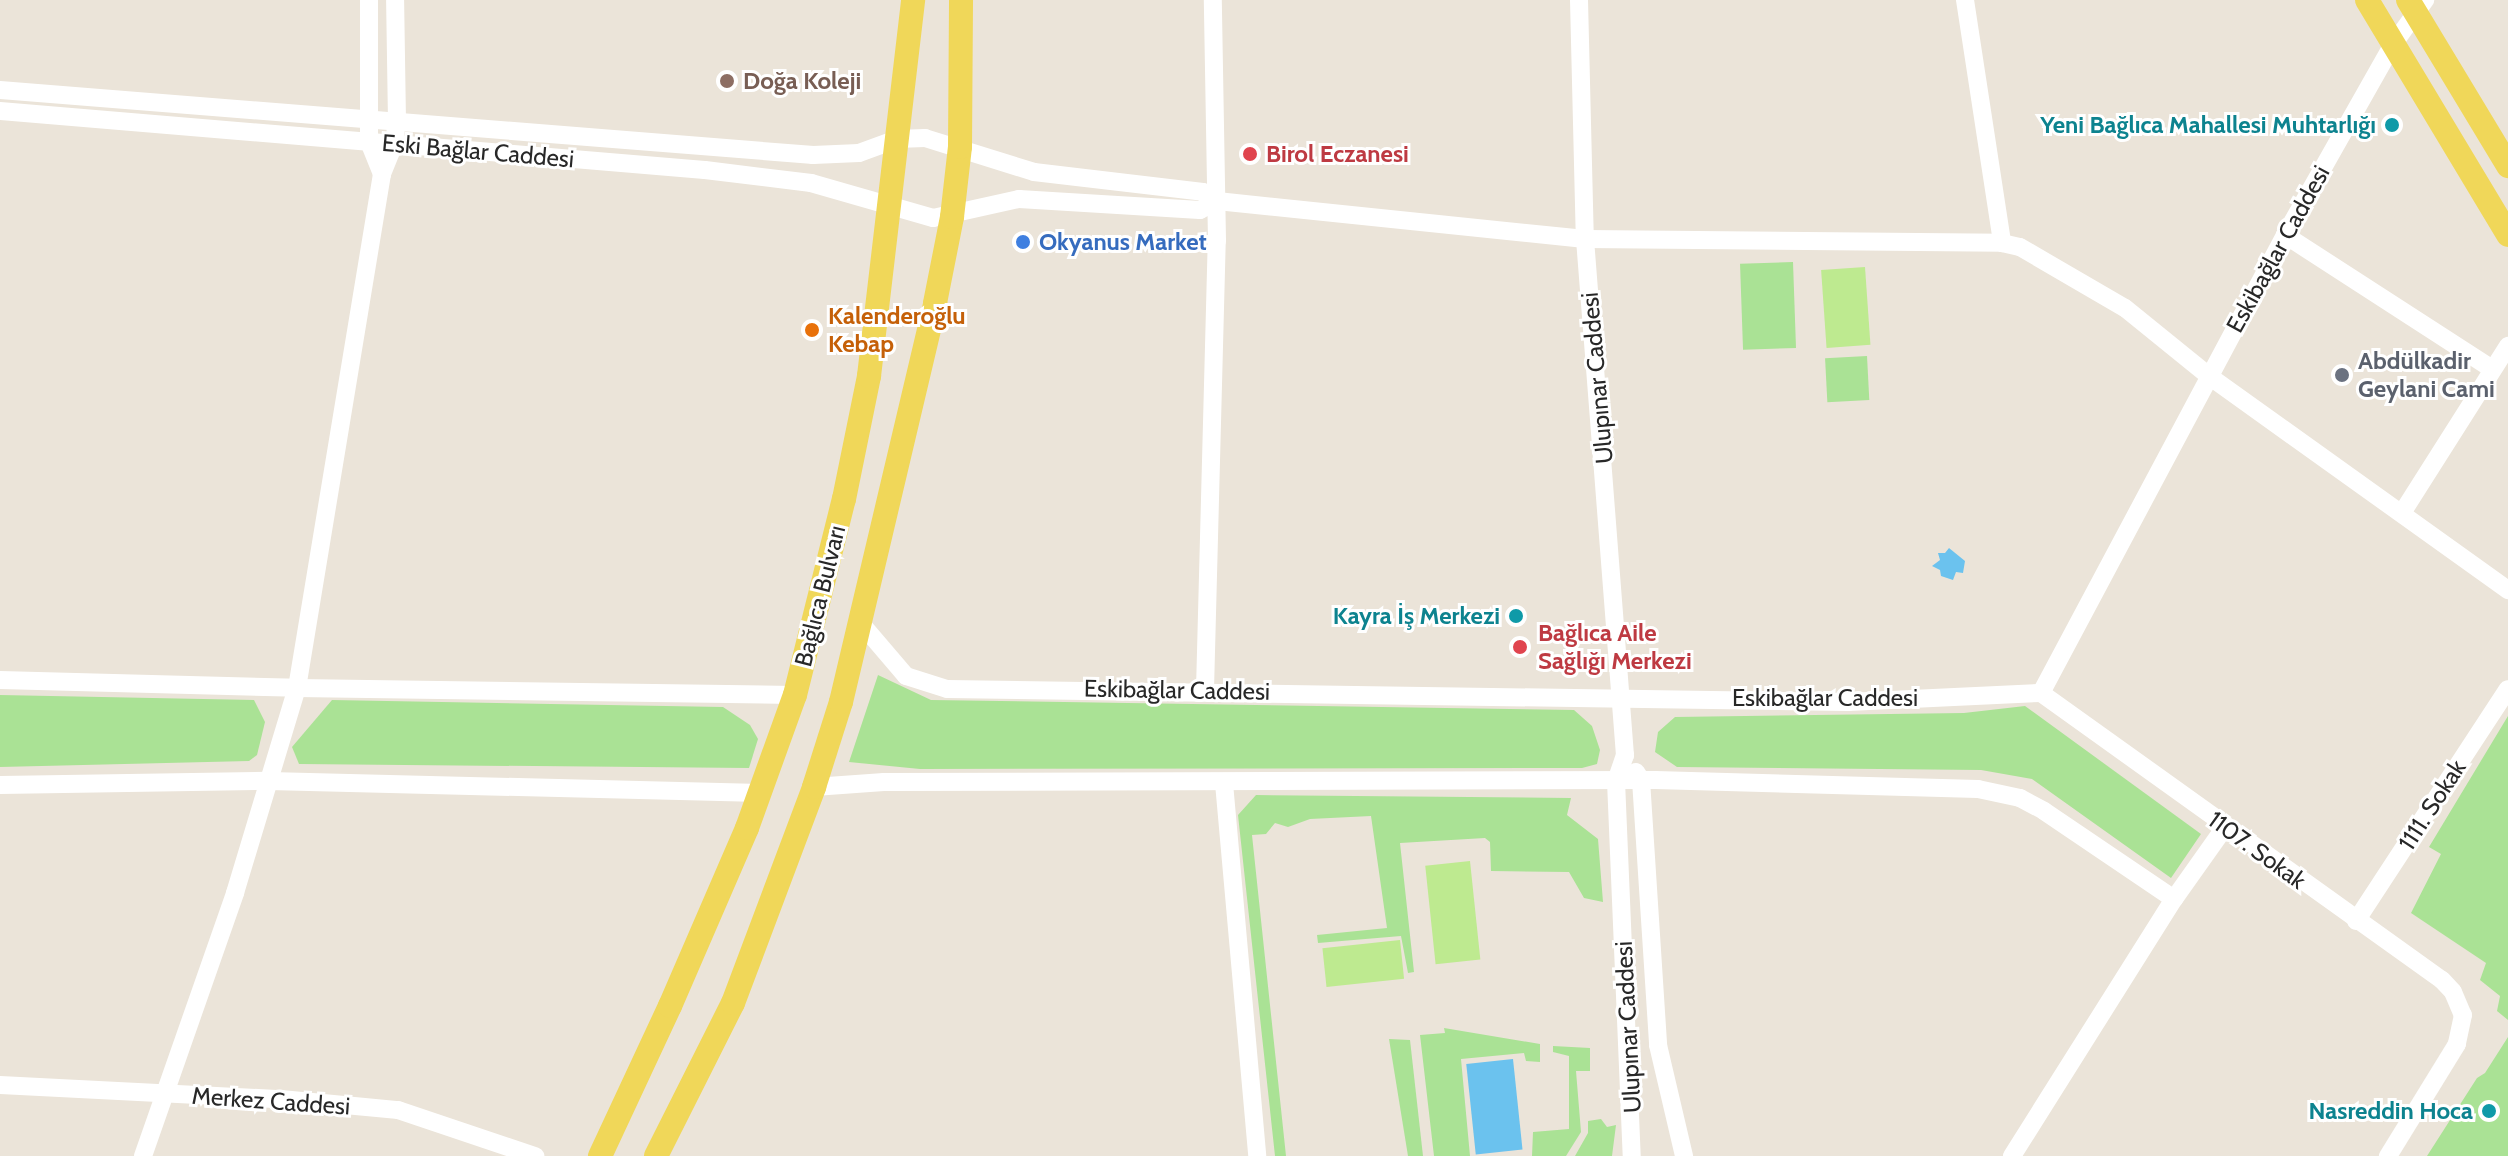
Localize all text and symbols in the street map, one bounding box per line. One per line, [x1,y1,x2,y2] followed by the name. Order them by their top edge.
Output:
[743,67,861,95] place label: Doğa Koleji
[718,72,736,90] marker: Doğa Koleji
[2040,111,2376,139] place label: Yeni Bağlıca Mahallesi Muhtarlığı
[2383,116,2401,134] marker: Yeni Bağlıca Mahallesi Muhtarlığı
[381,128,575,174] street label: Eski Bağlar Caddesi
[1266,140,1409,168] place label: Birol Eczanesi
[1241,145,1259,163] marker: Birol Eczanesi
[2220,161,2336,337] street label: Eskibağlar Caddesi
[1039,228,1207,256] place label: Okyanus Market
[1014,233,1032,251] marker: Okyanus Market
[1575,291,1619,465] street label: Ulupınar Caddesi
[828,302,966,358] place label: Kalenderoğlu Kebap
[803,321,821,339] marker: Kalenderoğlu Kebap
[2358,347,2495,403] place label: Abdülkadir Geylani Cami
[2333,366,2351,384] marker: Abdülkadir Geylani Cami
[789,522,851,670] street label: Bağlıca Bulvarı
[1333,602,1500,630] place label: Kayra İş Merkezi
[1507,607,1525,625] marker: Kayra İş Merkezi
[1538,619,1692,675] place label: Bağlıca Aile Sağlığı Merkezi
[1509,636,1531,658] marker: Bağlıca Aile Sağlığı Merkezi
[1084,674,1270,706] street label: Eskibağlar Caddesi
[1732,684,1918,712] street label: Eskibağlar Caddesi
[2392,754,2472,856] street label: 1111. Sokak
[2203,805,2311,895] street label: 1107. Sokak
[1609,940,1647,1114] street label: Ulupınar Caddesi
[191,1081,351,1121] street label: Merkez Caddesi
[2309,1097,2473,1125] place label: Nasreddin Hoca
[2480,1102,2498,1120] marker: Nasreddin Hoca

